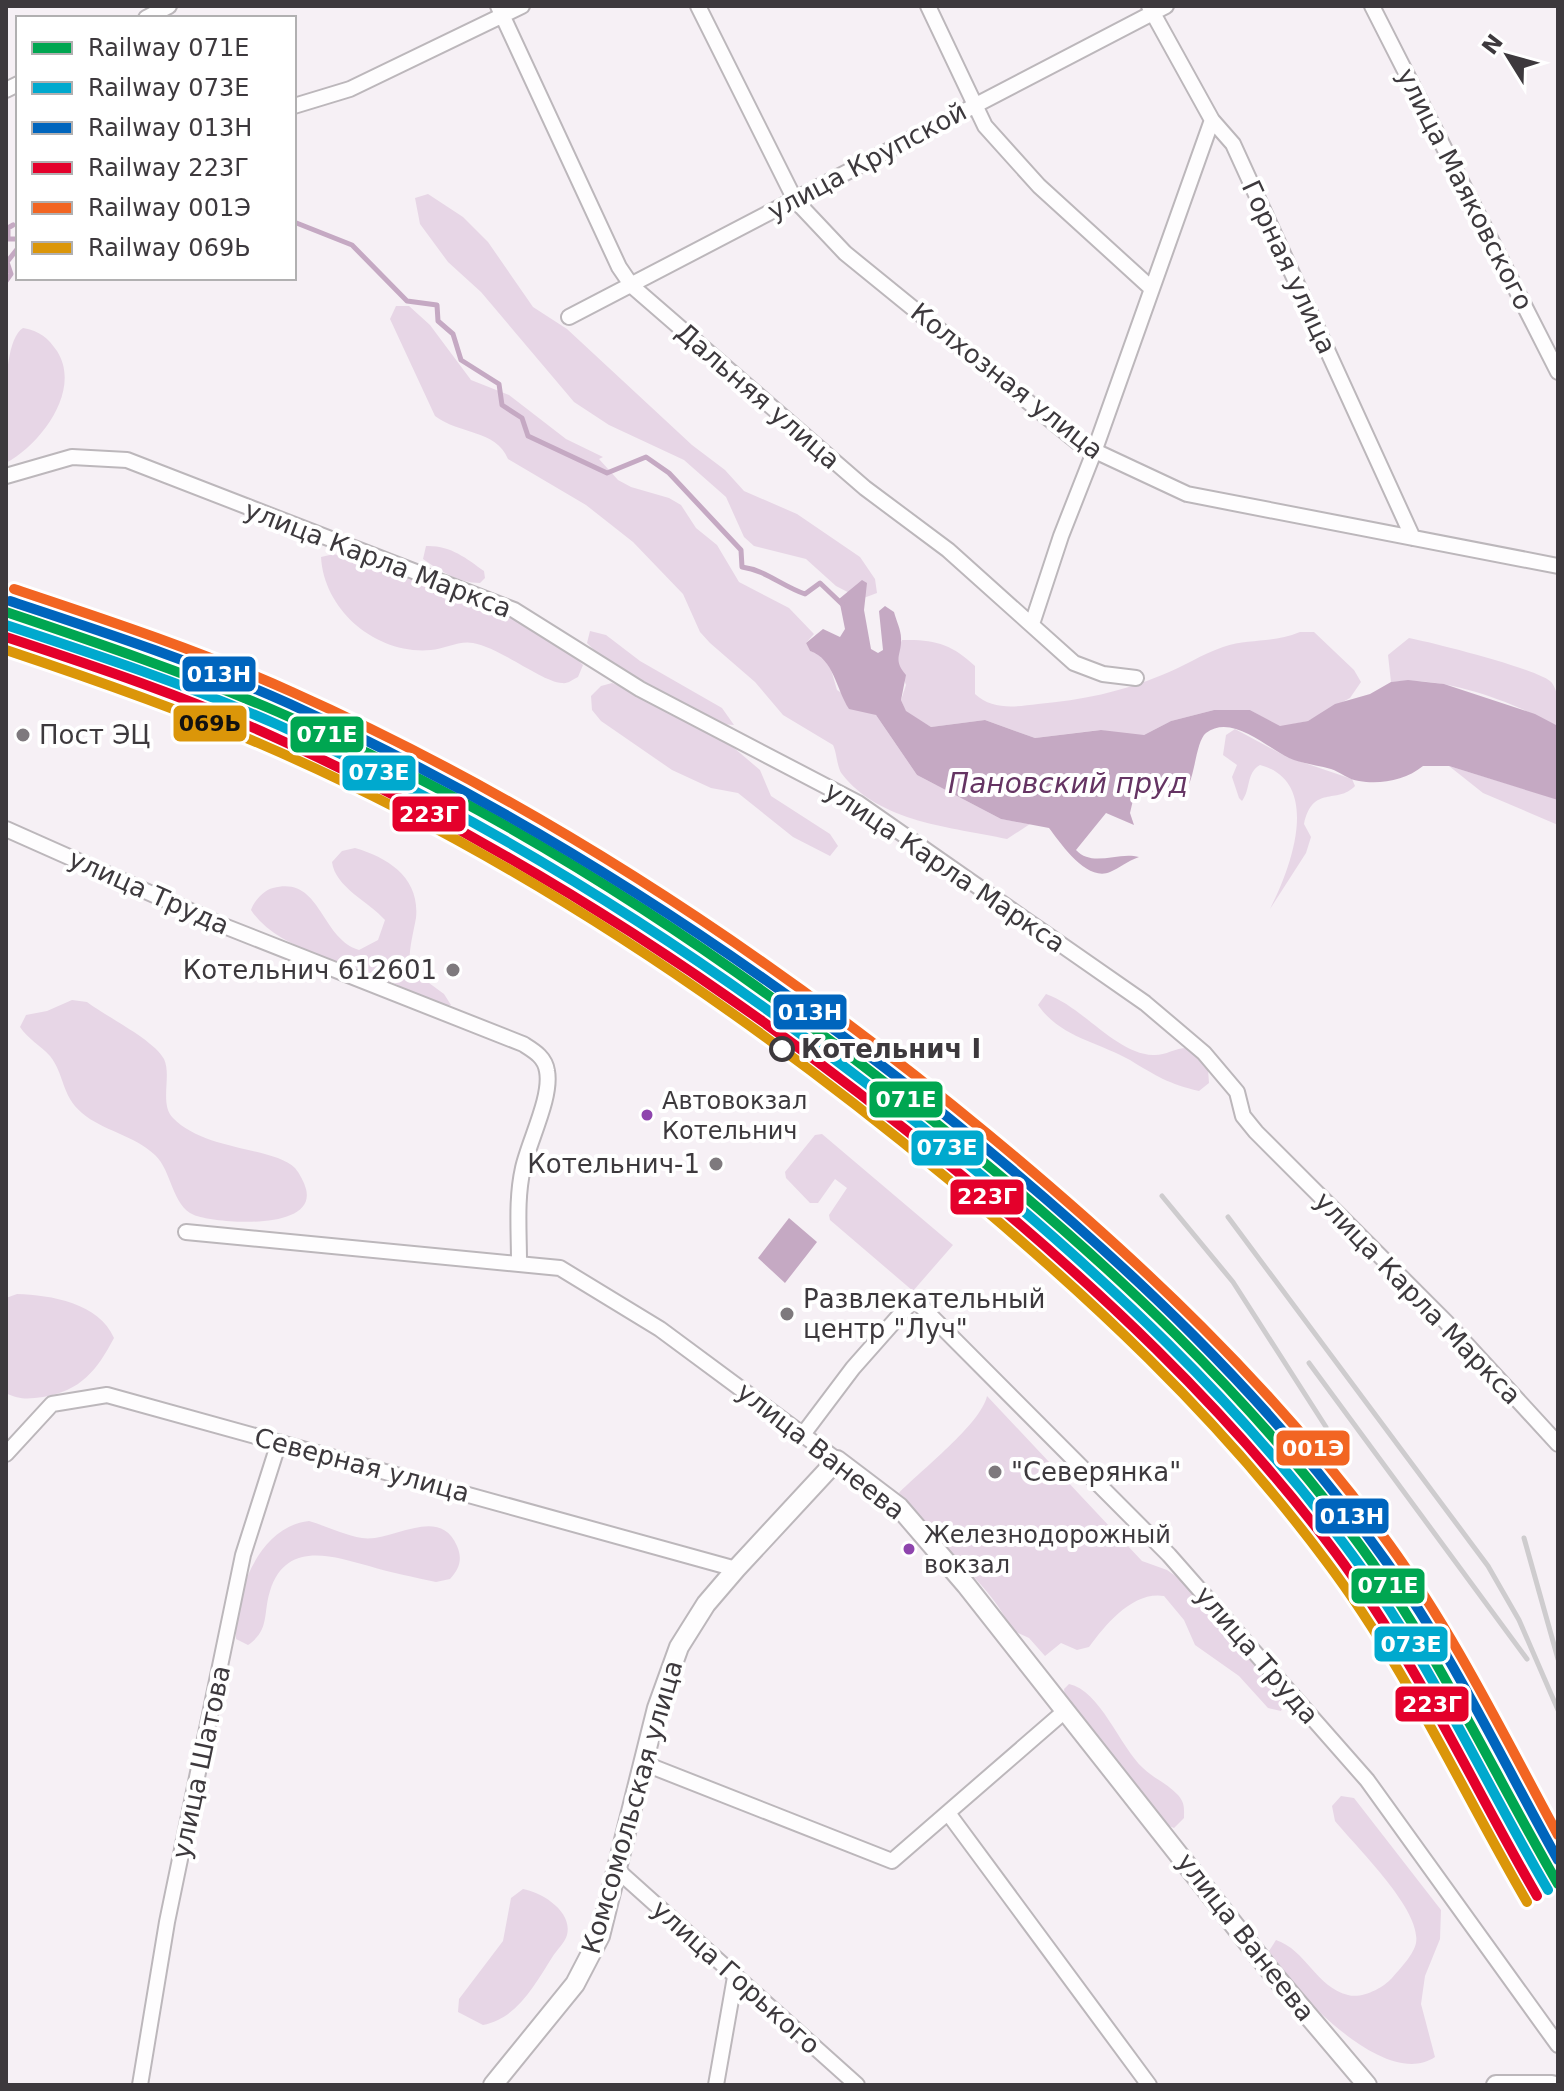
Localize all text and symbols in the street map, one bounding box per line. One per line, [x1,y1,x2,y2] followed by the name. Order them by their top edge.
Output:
[16,16,296,280] legend
[1468,16,1548,96] north arrow
[1477,29,1508,59] text: N
[88,34,249,62] text: Railway 071Е
[1391,63,1539,315] street label: улица Маяковского
[88,74,249,102] text: Railway 073Е
[762,96,972,226] street label: улица Крупской
[88,114,252,142] text: Railway 013Н
[88,154,249,182] text: Railway 223Г
[1236,176,1342,358] street label: Горная улица
[88,194,251,222] text: Railway 001Э
[88,234,251,262] text: Railway 069Ь
[905,297,1109,465] street label: Колхозная улица
[670,317,846,475] street label: Дальняя улица
[240,494,516,624] street label: улица Карла Маркса
[181,655,257,693] line badge: 013Н
[187,662,251,687] text: 013Н
[172,704,248,743] line badge: 069Ь
[179,711,241,736] text: 069Ь
[289,715,365,754] line badge: 071Е
[39,720,151,750] place label: Пост ЭЦ
[297,722,357,747] text: 071Е
[14,726,32,744] marker: Пост ЭЦ
[341,754,417,792] line badge: 073Е
[349,760,409,785] text: 073Е
[948,767,1188,800] water label: Пановский пруд
[819,775,1071,959] street label: улица Карла Маркса
[391,795,467,833] line badge: 223Г
[399,802,459,827] text: 223Г
[64,843,234,941] street label: улица Труда
[183,955,437,985] place label: Котельнич 612601
[444,961,462,979] marker: Котельнич 612601
[772,993,848,1031] line badge: 013Н
[778,1000,842,1025] text: 013Н
[801,1034,981,1064] place label: Котельнич I
[770,1037,794,1061] marker: Котельнич I
[868,1080,944,1119] line badge: 071Е
[662,1087,807,1145] place label: Автовокзал Котельнич
[876,1087,936,1112] text: 071Е
[639,1107,655,1123] marker: Автовокзал Котельнич
[910,1129,985,1167] line badge: 073Е
[917,1135,977,1160] text: 073Е
[527,1149,700,1179] place label: Котельнич-1
[707,1155,725,1173] marker: Котельнич-1
[949,1178,1025,1216] line badge: 223Г
[957,1184,1017,1209] text: 223Г
[1309,1186,1527,1410] street label: улица Карла Маркса
[803,1284,1046,1344] place label: Развлекательный центр "Луч"
[778,1305,796,1323] marker: Развлекательный центр "Луч"
[731,1376,911,1526] street label: улица Ванеева
[251,1422,473,1508] street label: Северная улица
[1275,1429,1351,1467] line badge: 001Э
[1282,1436,1344,1461] text: 001Э
[1011,1457,1181,1487] place label: "Северянка"
[986,1463,1004,1481] marker: "Северянка"
[1314,1497,1390,1535] line badge: 013Н
[1320,1504,1384,1529] text: 013Н
[924,1521,1171,1579] place label: Железнодорожный вокзал
[901,1541,917,1557] marker: Железнодорожный вокзал
[1350,1567,1426,1605] line badge: 071Е
[1358,1573,1418,1598] text: 071Е
[1189,1580,1325,1730] street label: улица Труда
[1373,1625,1449,1663] line badge: 073Е
[1381,1632,1441,1657] text: 073Е
[576,1657,688,1957] street label: Комсомольская улица
[166,1663,236,1861] street label: улица Шатова
[1394,1685,1470,1723] line badge: 223Г
[1402,1692,1462,1717] text: 223Г
[1171,1847,1321,2027] street label: улица Ванеева
[646,1894,826,2060] street label: улица Горького

